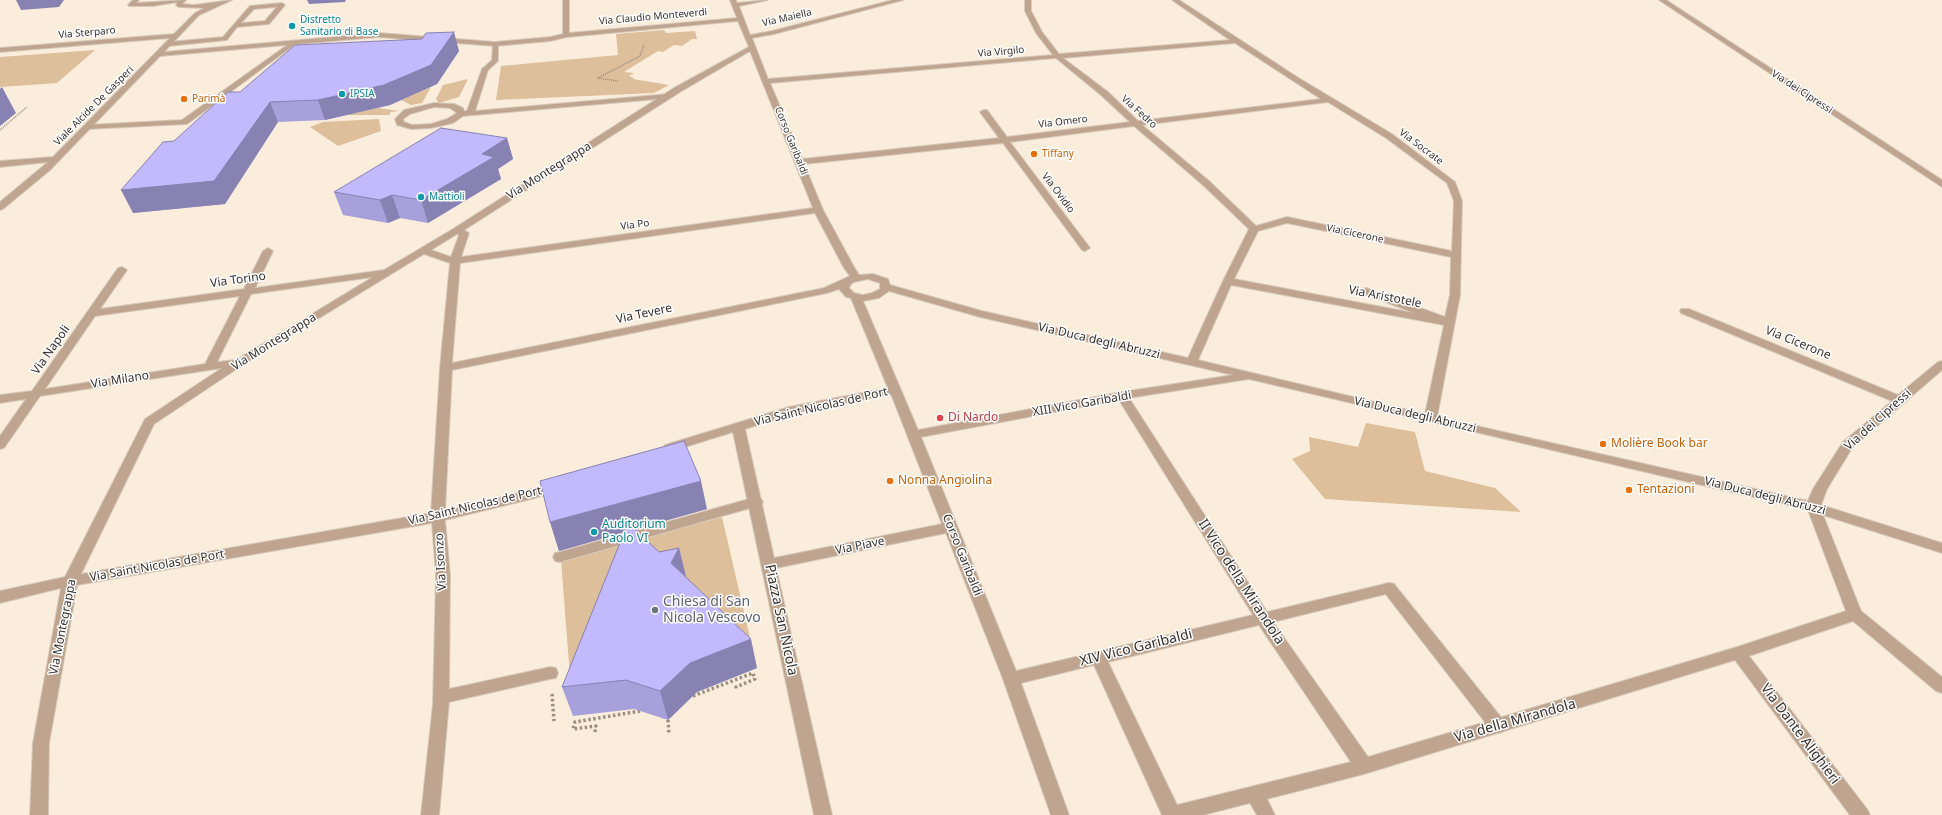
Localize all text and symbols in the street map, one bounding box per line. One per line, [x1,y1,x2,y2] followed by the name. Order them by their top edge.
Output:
[598,6,708,28] street label: Via Claudio Monteverdi
[761,6,813,30] street label: Via Maiella
[300,14,378,38] place label: Distretto Sanitario di Base
[287,21,297,31] marker: Distretto Sanitario di Base
[58,25,116,41] street label: Via Sterparo
[977,44,1025,60] street label: Via Virgilo
[52,64,136,148] street label: Viale Alcide De Gasperi
[1769,68,1835,116] street label: Via dei Cipressi
[350,88,375,100] place label: IPSIA
[337,89,347,99] marker: IPSIA
[192,93,225,105] place label: Parimà
[1119,93,1159,131] street label: Via Fedro
[179,94,189,104] marker: Parimà
[772,105,810,177] street label: Corso Garibaldi
[1038,113,1088,131] street label: Via Omero
[1397,127,1445,167] street label: Via Socrate
[504,139,594,203] street label: Via Montegrappa
[1042,148,1074,160] place label: Tiffany
[1029,149,1039,159] marker: Tiffany
[1039,171,1077,215] street label: Via Ovidio
[429,191,465,203] place label: Mattioli
[416,192,426,202] marker: Mattioli
[620,217,650,233] street label: Via Po
[1325,222,1385,246] street label: Via Cicerone
[209,269,267,291] street label: Via Torino
[1347,283,1423,311] street label: Via Aristotele
[615,301,673,327] street label: Via Tevere
[229,310,319,374] street label: Via Montegrappa
[1037,320,1161,362] street label: Via Duca degli Abruzzi
[29,323,73,377] street label: Via Napoli
[1763,323,1833,363] street label: Via Cicerone
[90,368,150,392] street label: Via Milano
[753,385,889,429] street label: Via Saint Nicolas de Port
[1842,386,1914,454] street label: Via dei Cipressi
[1032,388,1132,420] street label: XIII Vico Garibaldi
[1353,394,1477,436] street label: Via Duca degli Abruzzi
[948,411,998,425] place label: Di Nardo
[935,413,945,423] marker: Di Nardo
[1611,437,1708,451] place label: Molière Book bar
[1598,439,1608,449] marker: Molière Book bar
[898,474,992,488] place label: Nonna Angiolina
[1703,474,1827,518] street label: Via Duca degli Abruzzi
[885,476,895,486] marker: Nonna Angiolina
[1637,483,1695,497] place label: Tentazioni
[407,484,543,528] street label: Via Saint Nicolas de Port
[1624,485,1634,495] marker: Tentazioni
[939,512,985,598] street label: Corso Garibaldi
[1194,516,1288,648] street label: II Vico della Mirandola
[602,518,666,546] place label: Auditorium Paolo VI
[589,527,599,537] marker: Auditorium Paolo VI
[432,533,450,591] street label: Via Isonzo
[834,534,886,558] street label: Via Piave
[89,547,225,585] street label: Via Saint Nicolas de Port
[761,563,801,677] street label: Piazza San Nicola
[47,578,79,676] street label: Via Montegrappa
[663,594,761,626] place label: Chiesa di San Nicola Vescovo
[650,605,660,615] marker: Chiesa di San Nicola Vescovo
[1078,626,1194,670] street label: XIV Vico Garibaldi
[1757,681,1843,787] street label: Via Dante Alighieri
[1452,696,1578,746] street label: Via della Mirandola

